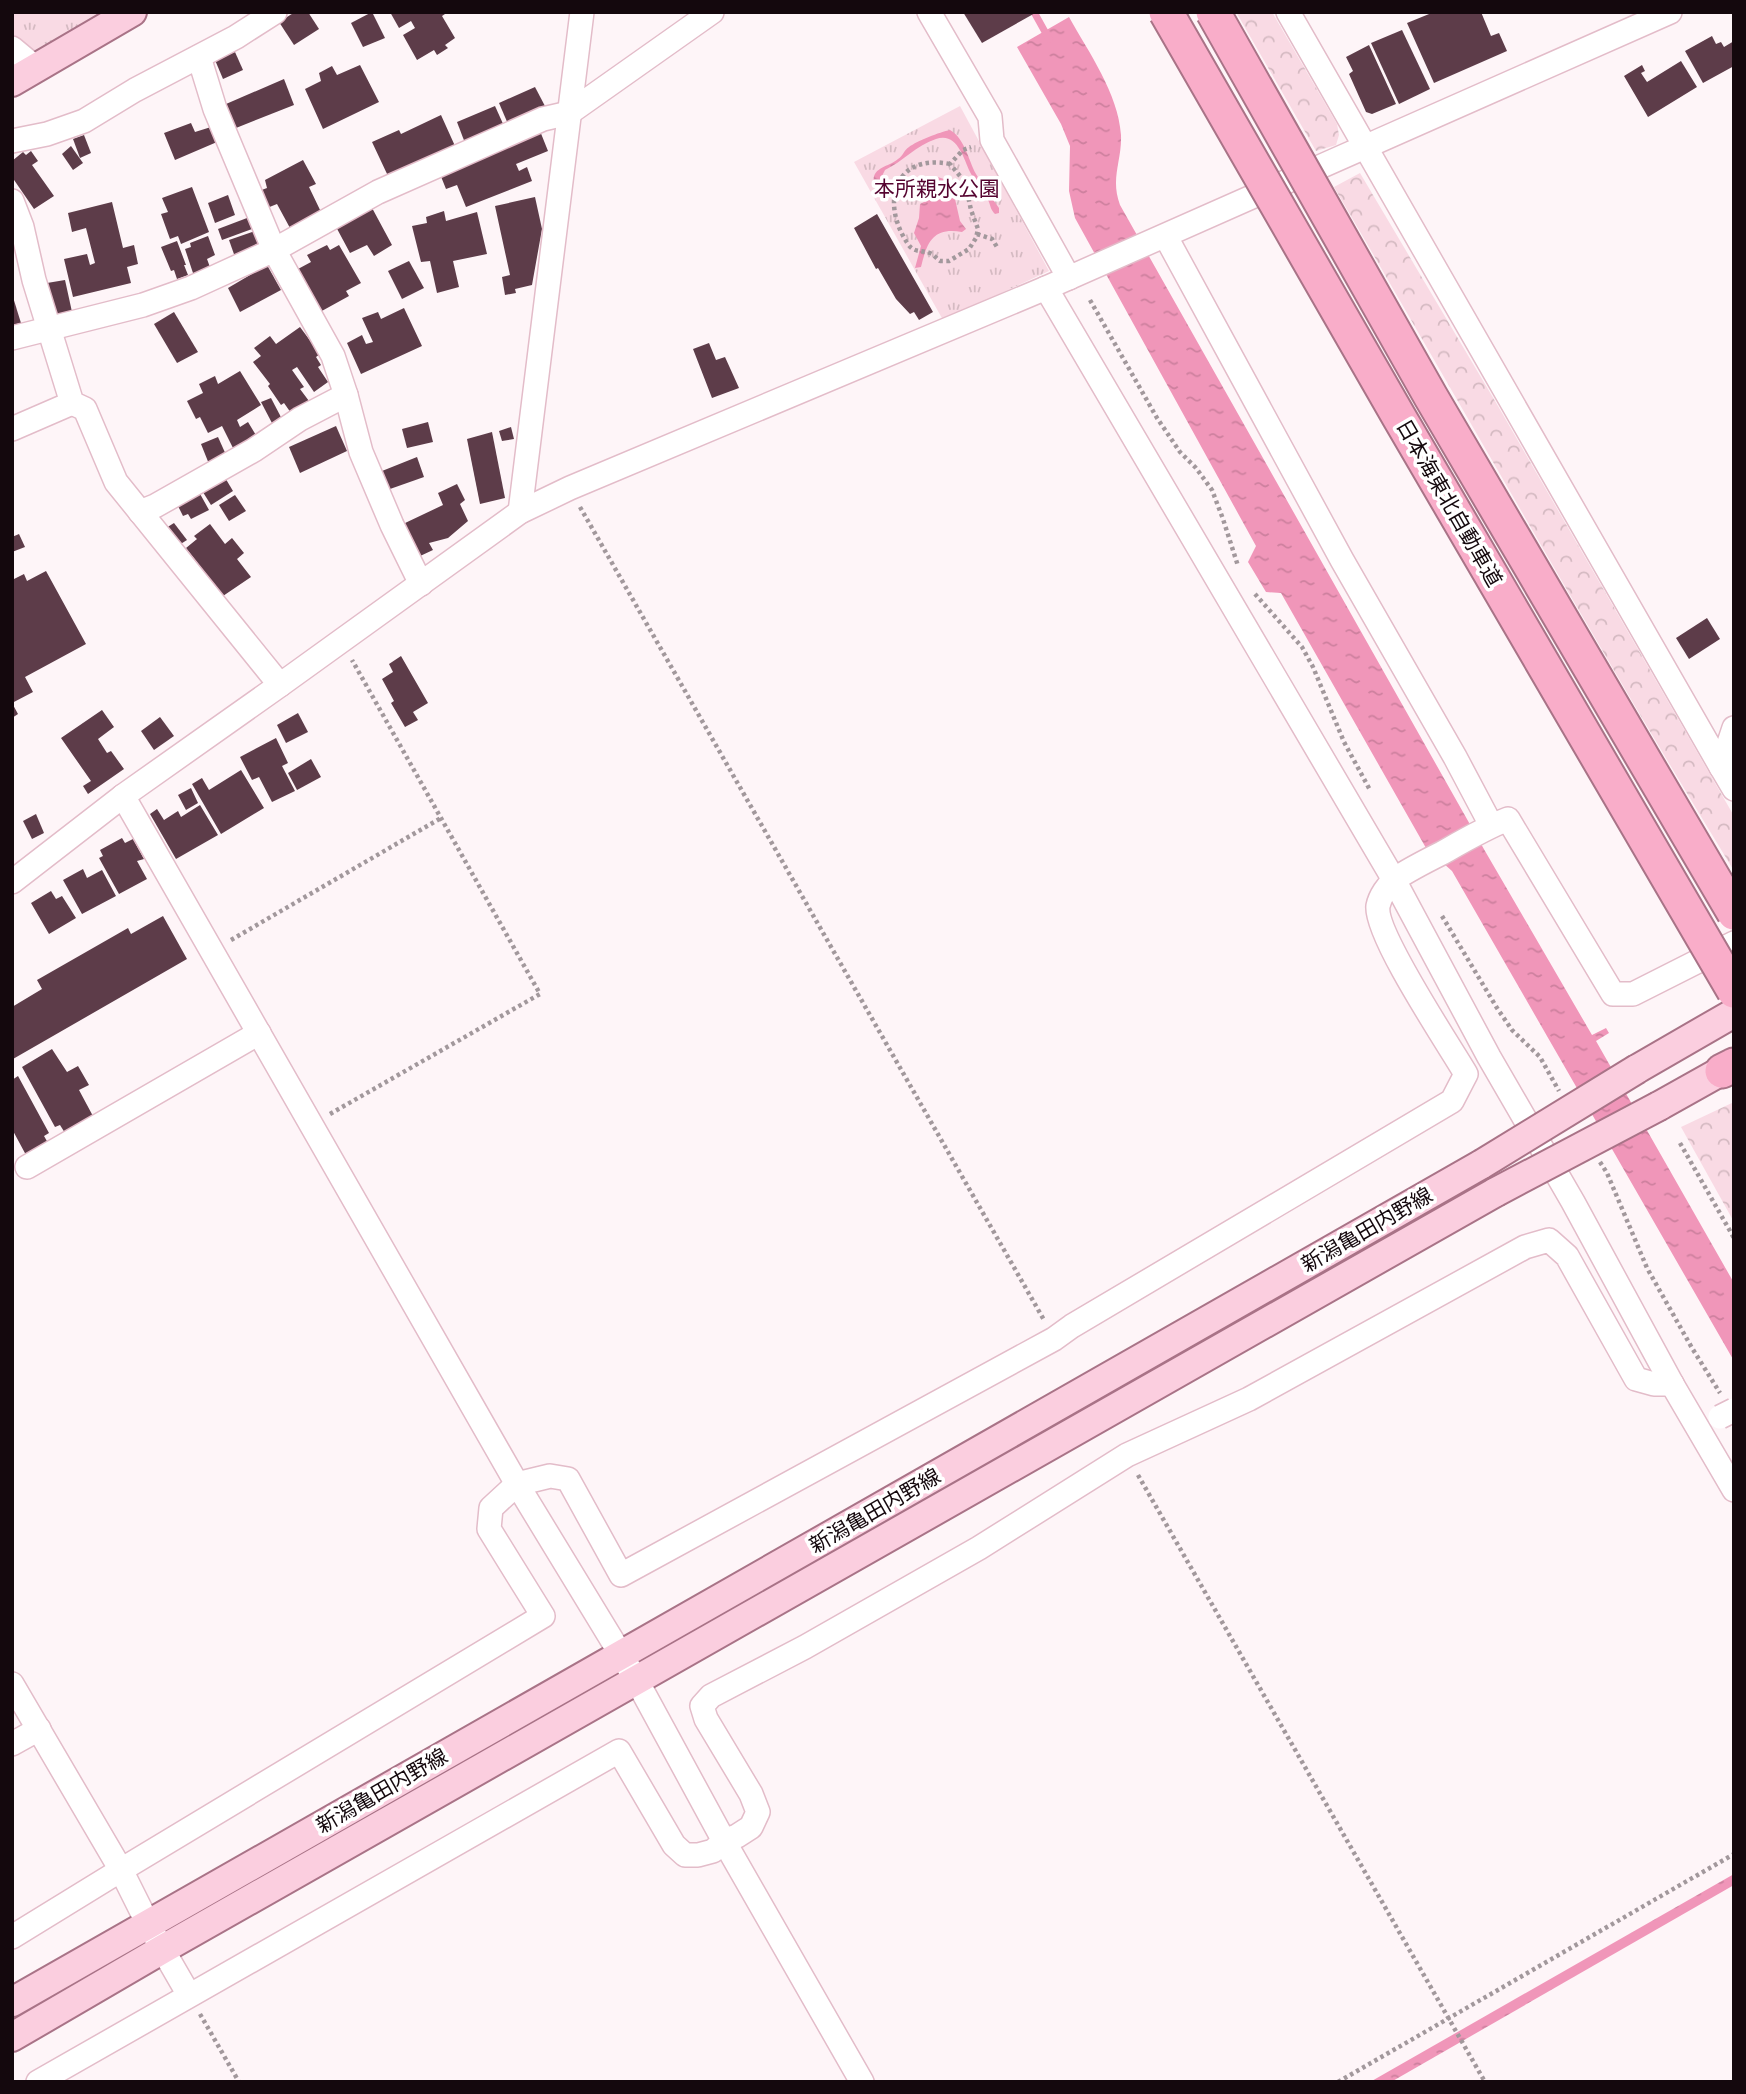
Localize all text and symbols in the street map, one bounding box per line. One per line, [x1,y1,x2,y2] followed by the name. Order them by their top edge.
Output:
[874,175,1000,200] park label: 本所親水公園
[1392,414,1508,590] street label: 日本海東北自動車道
[1296,1181,1436,1276] street label: 新潟亀田内野線
[804,1462,944,1557] street label: 新潟亀田内野線
[311,1742,451,1837] street label: 新潟亀田内野線

